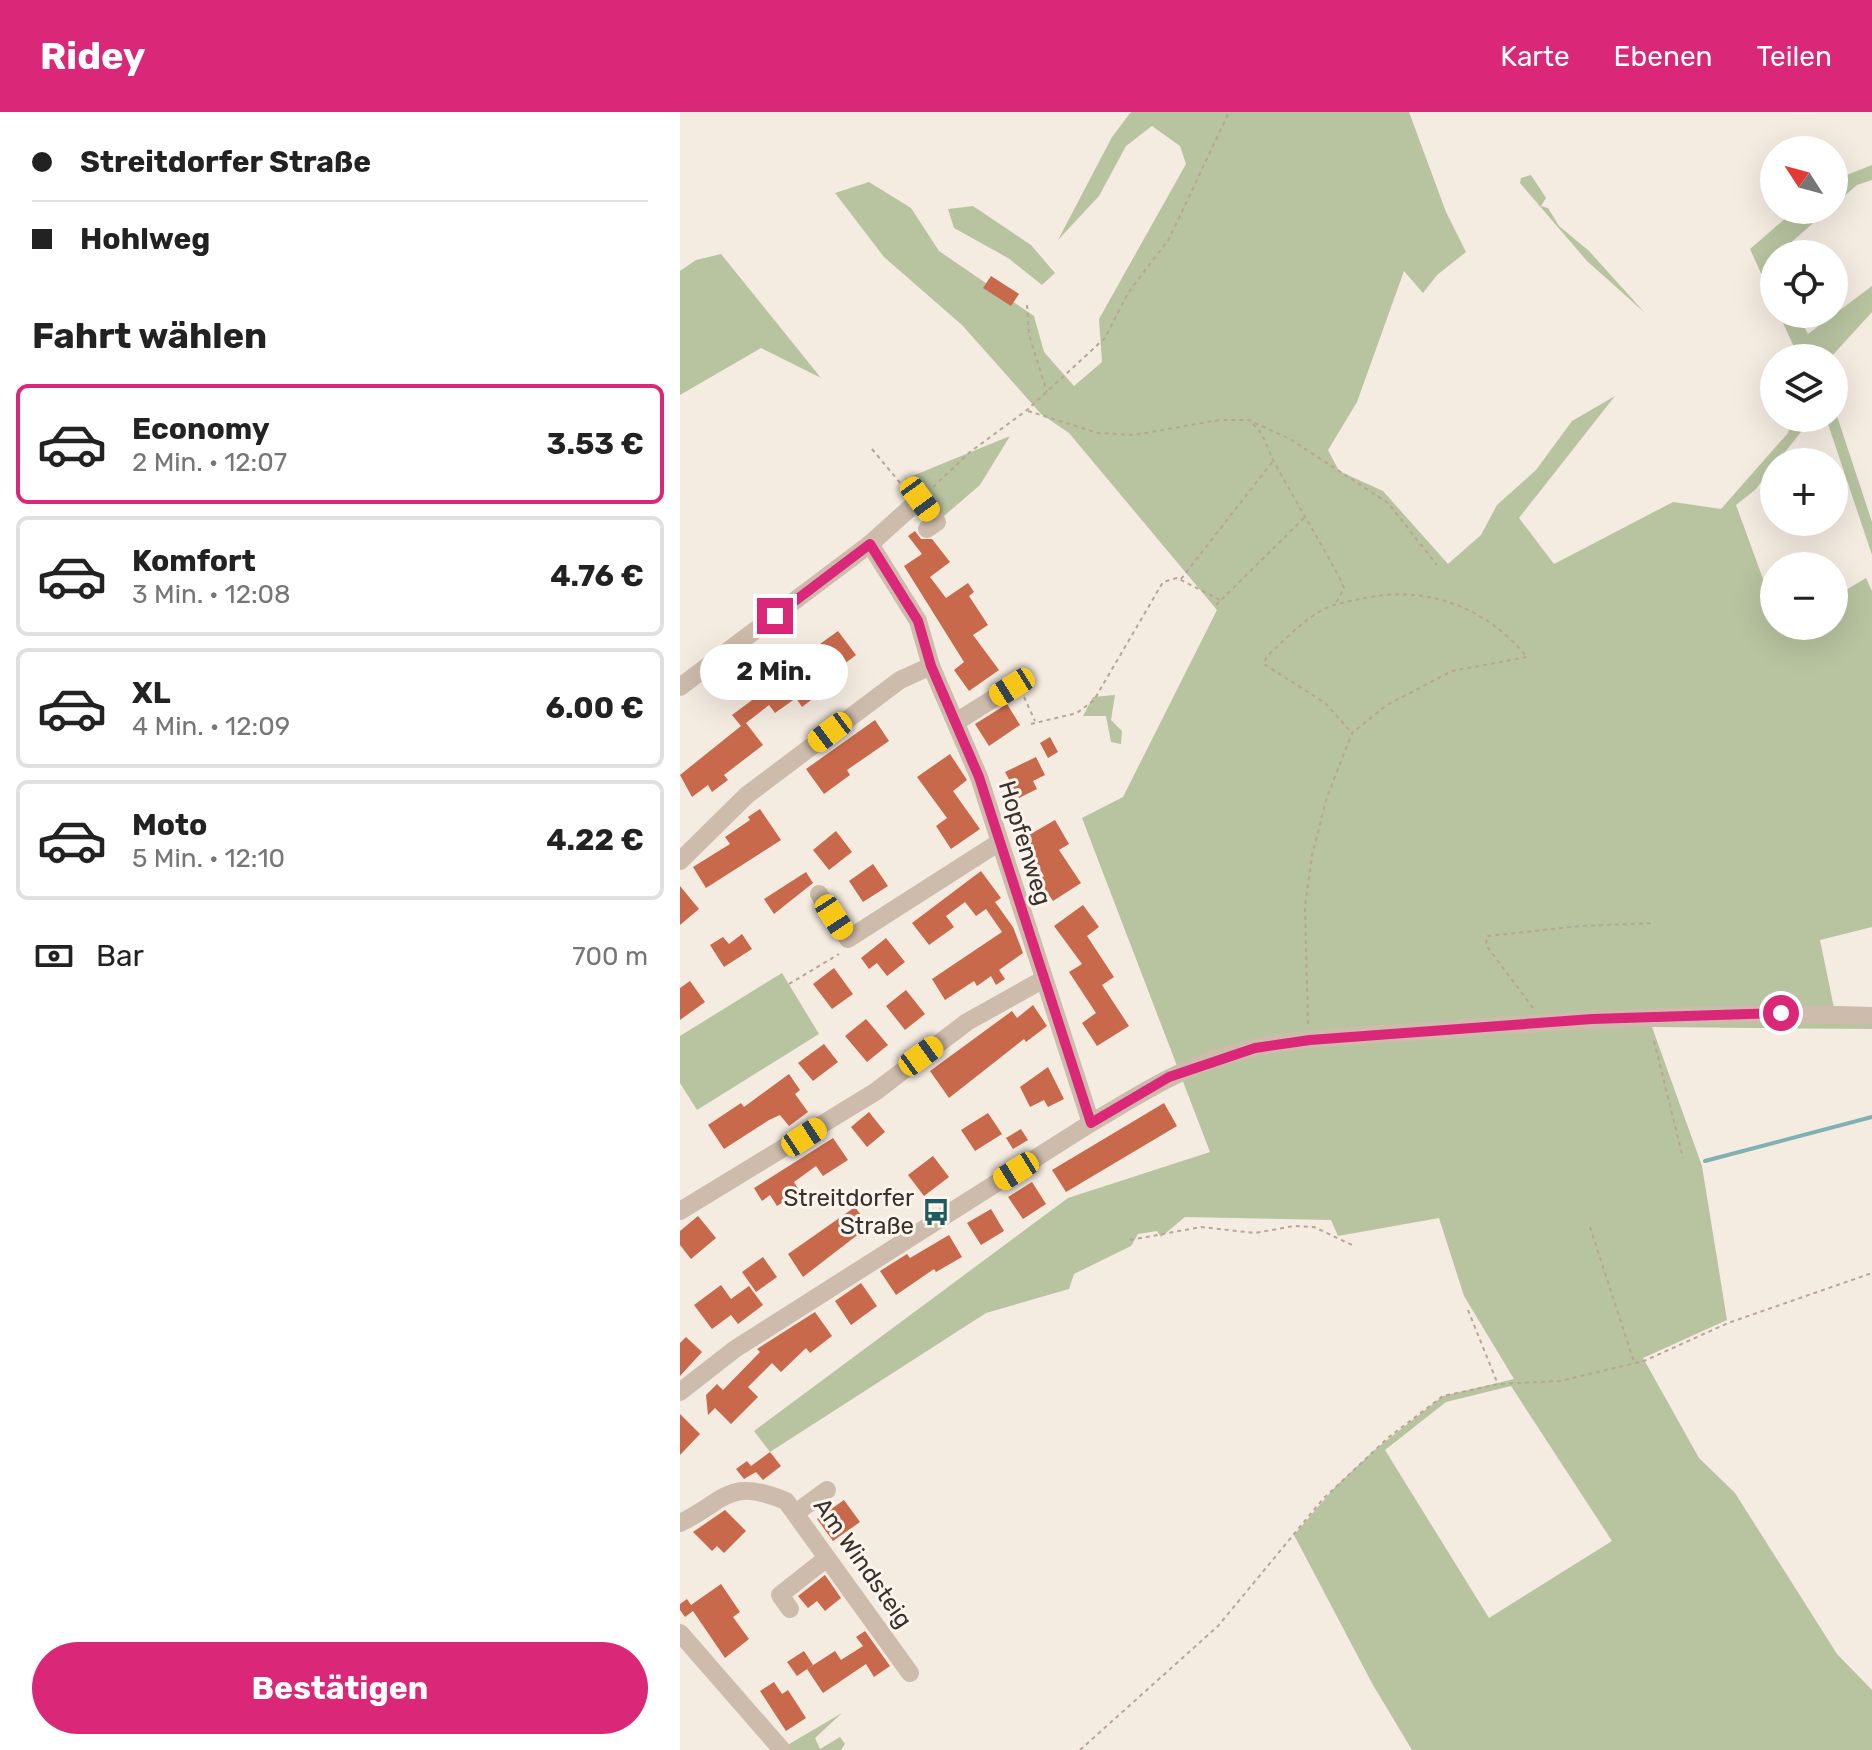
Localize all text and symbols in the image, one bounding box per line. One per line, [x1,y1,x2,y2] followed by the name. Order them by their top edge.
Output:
[40,33,146,79] text: Ridey
[1500,40,1570,73] text: Karte
[1614,40,1713,73] text: Ebenen
[1757,40,1832,73] text: Teilen
[1760,136,1848,224] north arrow
[1760,136,1848,640] map controls
[80,144,371,180] text: Streitdorfer Straße
[80,221,210,257] text: Hohlweg
[1760,240,1848,328] button: locate
[32,314,267,357] text: Fahrt wählen
[1760,344,1848,432] button: layers
[36,408,108,480] icon: car
[132,411,270,447] text: Economy
[547,426,644,462] text: 3.53 €
[132,447,287,478] text: 2 Min. · 12:07
[1760,448,1848,536] button: +
[896,473,944,525] car
[36,540,108,612] icon: car
[132,543,256,579] text: Komfort
[1760,552,1848,640] button: −
[550,558,644,594] text: 4.76 €
[132,579,291,610] text: 3 Min. · 12:08
[757,598,793,634] route end
[701,644,849,700] callout: 2 Min.
[736,656,812,687] text: 2 Min.
[985,664,1039,710] car
[36,672,108,744] icon: car
[132,675,171,711] text: XL
[545,690,644,726] text: 6.00 €
[804,708,856,756] car
[132,711,290,742] text: 4 Min. · 12:09
[993,777,1057,909] street label: Hopfenweg
[36,804,108,876] icon: car
[132,807,207,843] text: Moto
[546,822,644,858] text: 4.22 €
[132,843,285,874] text: 5 Min. · 12:10
[811,890,857,944] car
[32,934,76,978] icon: cash
[96,938,144,974] text: Bar
[572,941,648,972] text: 700 m
[1763,995,1799,1031] route start
[895,1032,947,1080] car
[777,1114,831,1160] car
[989,1148,1043,1194] car
[783,1184,914,1240] place label: Streitdorfer Straße
[921,1197,951,1227] bus stop icon: Streitdorfer Straße
[808,1493,918,1633] street label: Am Windsteig
[32,1642,648,1734] button: Bestätigen

